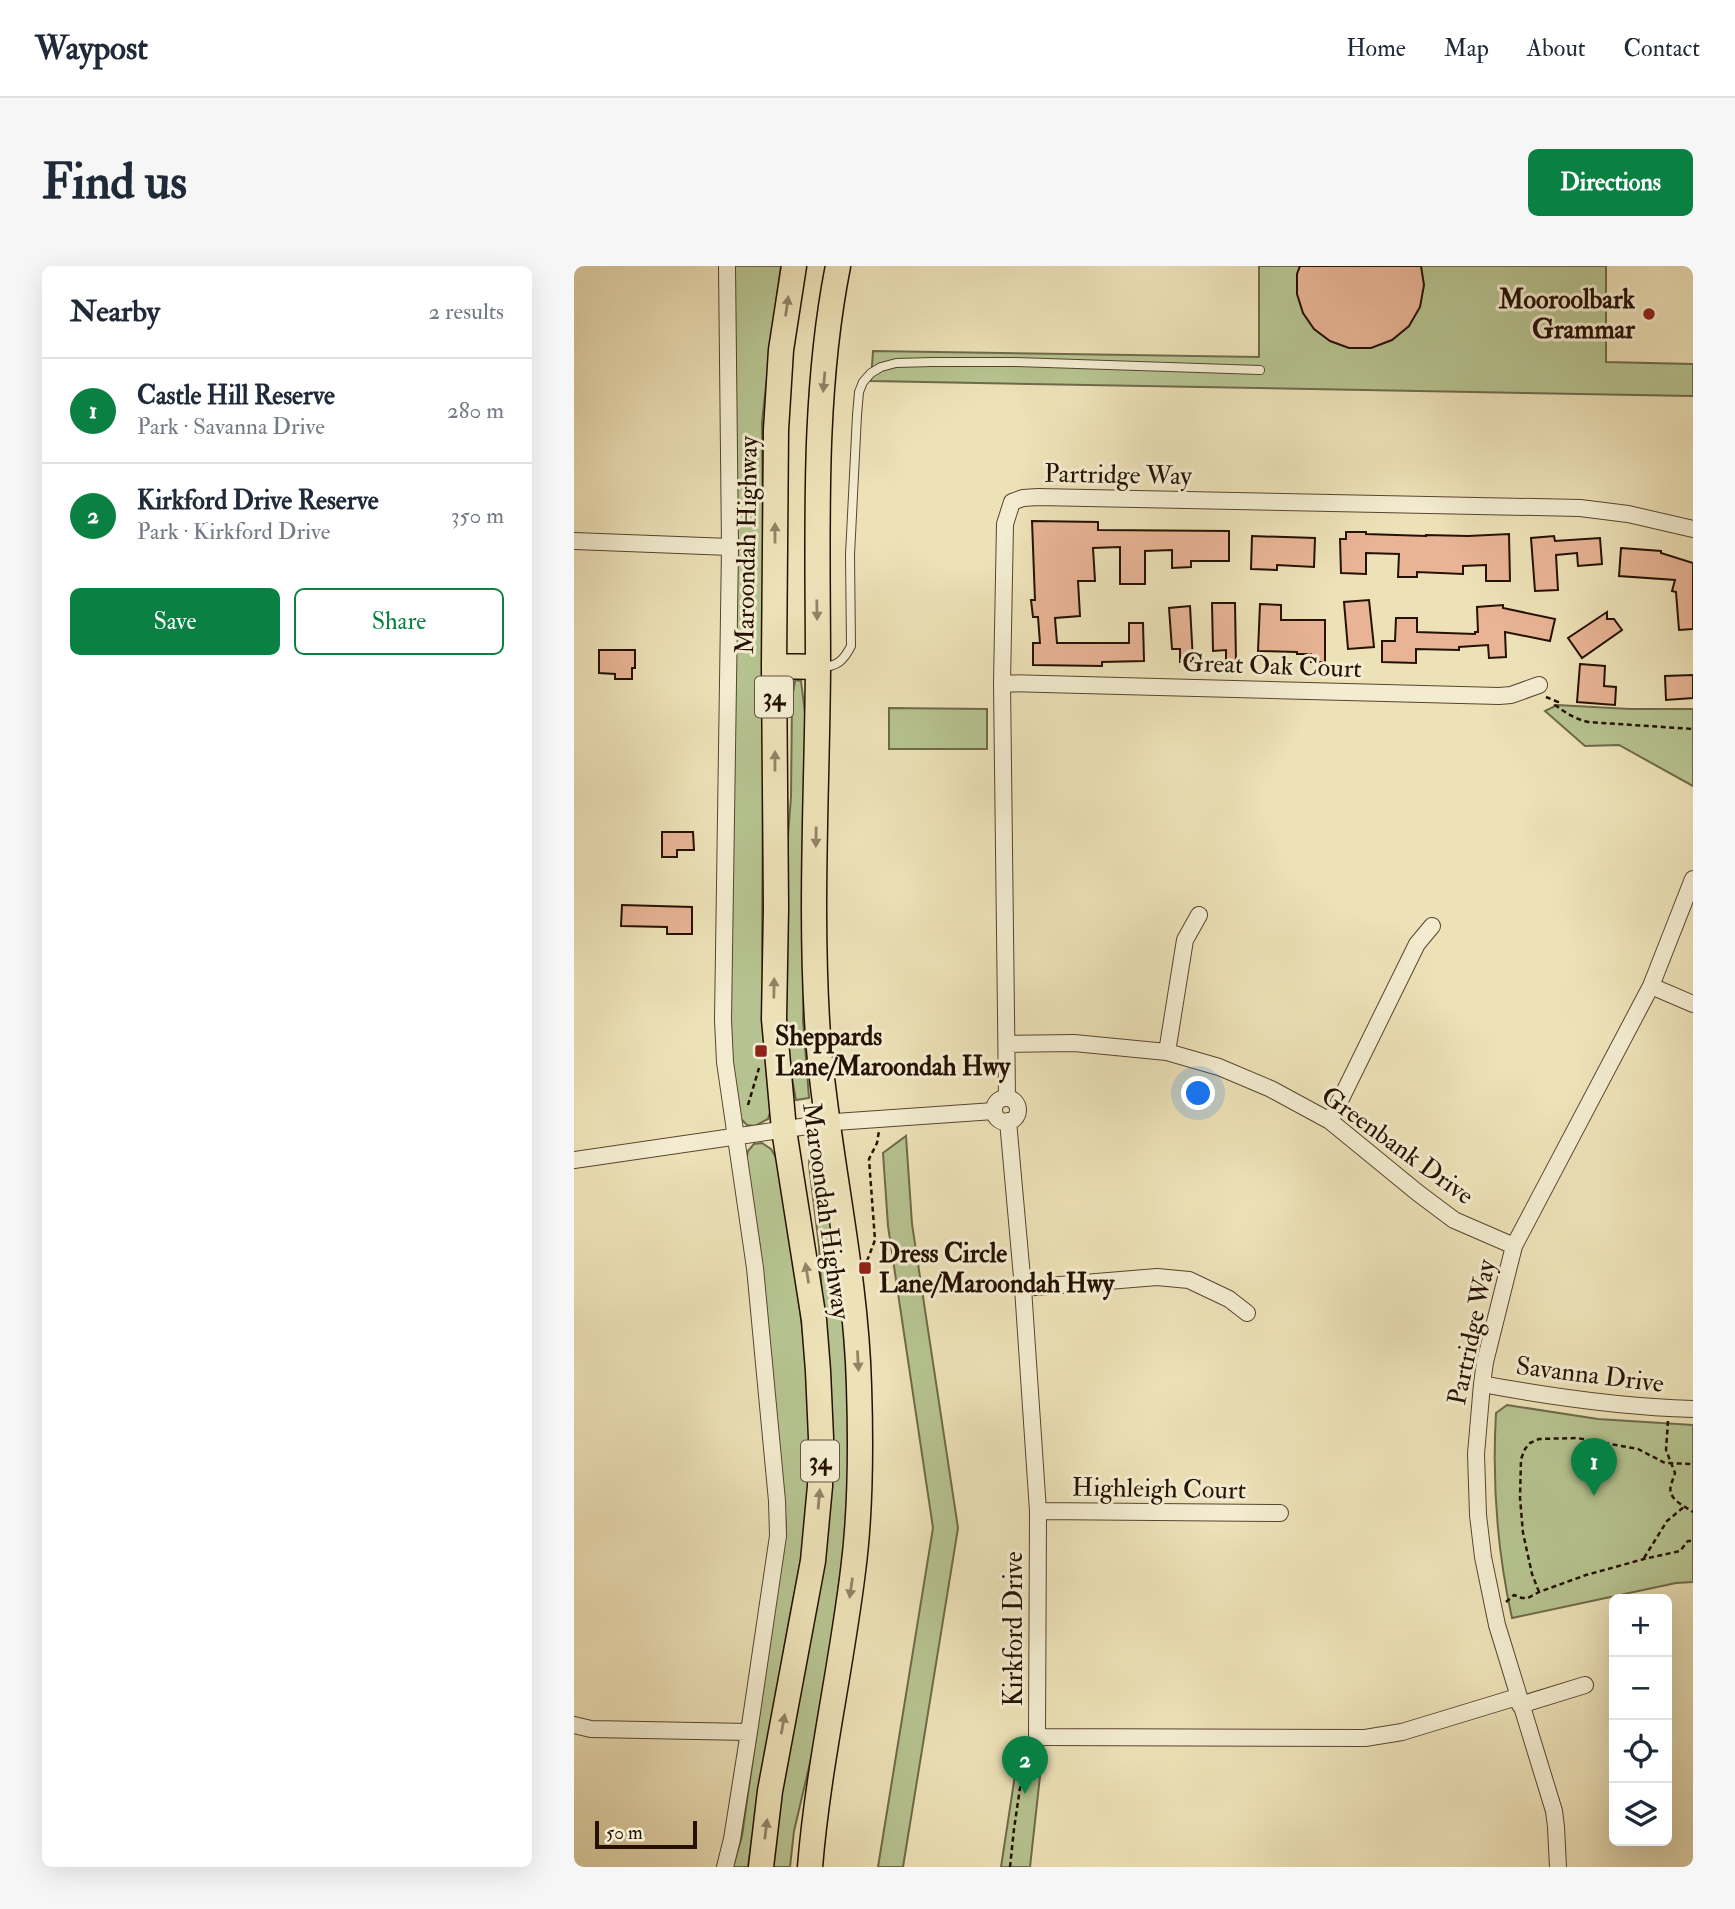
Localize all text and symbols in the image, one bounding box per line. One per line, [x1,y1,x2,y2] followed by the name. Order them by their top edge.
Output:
[35,28,148,69] text: Waypost
[1346,33,1406,64] text: Home
[1444,33,1489,64] text: Map
[1527,33,1586,64] text: About
[1624,33,1700,64] text: Contact
[1528,149,1693,216] button: Directions
[42,152,187,213] text: Find us
[1498,284,1636,346] place label: Mooroolbark Grammar
[70,293,160,330] text: Nearby
[781,295,792,317] one-way arrow
[429,297,504,326] text: 2 results
[1641,306,1657,322] marker: Mooroolbark Grammar
[818,371,829,393] one-way arrow
[137,380,335,412] text: Castle Hill Reserve
[89,396,97,425] text: 1
[447,396,504,425] text: 280 m
[137,412,325,441] text: Park · Savanna Drive
[729,435,765,654] street label: Maroondah Highway
[1044,458,1193,492] street label: Partridge Way
[137,485,379,517] text: Kirkford Drive Reserve
[87,501,99,530] text: 2
[451,501,504,530] text: 350 m
[137,517,330,546] text: Park · Kirkford Drive
[769,522,781,544] one-way arrow
[70,588,280,655] button: Save
[294,588,504,655] button: Share
[811,599,823,621] one-way arrow
[1182,647,1362,685] street label: Great Oak Court
[755,676,793,718] road number: 34
[769,750,780,772] one-way arrow
[810,826,821,848] one-way arrow
[769,977,780,999] one-way arrow
[775,1021,1012,1084] place label: Sheppards Lane/Maroondah Hwy
[753,1043,769,1059] marker: Sheppards Lane/Maroondah Hwy
[1181,1076,1215,1110] your location
[1315,1080,1480,1212] street label: Greenbank Drive
[795,1101,857,1322] street label: Maroondah Highway
[879,1238,1116,1301] place label: Dress Circle Lane/Maroondah Hwy
[1441,1256,1503,1408] street label: Partridge Way
[857,1260,873,1276] marker: Dress Circle Lane/Maroondah Hwy
[801,1261,812,1283] one-way arrow
[852,1350,863,1372] one-way arrow
[1514,1350,1666,1400] street label: Savanna Drive
[1571,1438,1617,1496] pin: 1
[801,1441,839,1482] road number: 34
[1072,1471,1246,1507] street label: Highleigh Court
[814,1488,825,1510] one-way arrow
[998,1551,1030,1707] street label: Kirkford Drive
[845,1577,856,1599] one-way arrow
[1609,1594,1672,1846] map controls
[1609,1594,1672,1657] button: +
[1609,1657,1672,1720] button: −
[778,1713,789,1735] one-way arrow
[1609,1720,1672,1783] button: locate
[1002,1736,1048,1794] pin: 2
[1609,1783,1672,1846] button: layers
[595,1818,696,1850] scale bar
[760,1818,771,1840] one-way arrow
[606,1821,643,1845] text: 50 m

